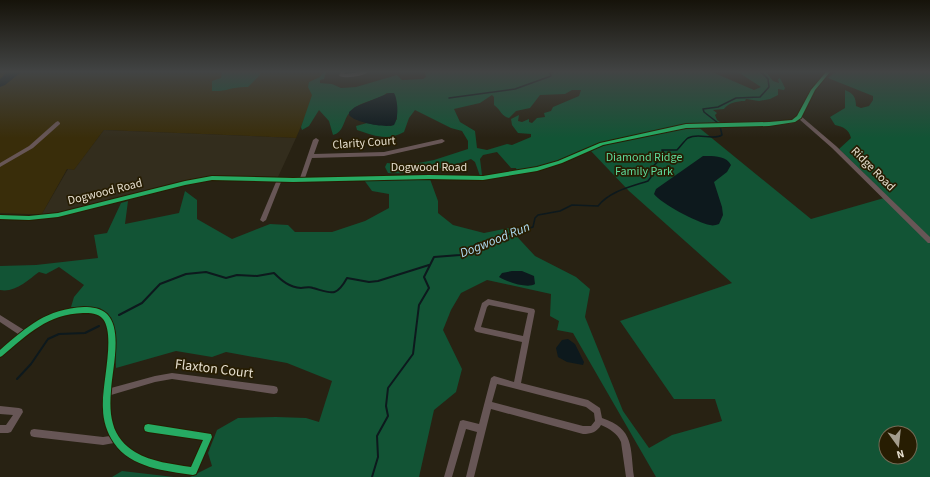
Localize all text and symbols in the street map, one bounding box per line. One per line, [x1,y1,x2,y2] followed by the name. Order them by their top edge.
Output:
[332,132,396,154] street label: Clarity Court
[847,143,899,195] street label: Ridge Road
[606,149,682,180] park label: Diamond Ridge Family Park
[391,159,467,176] street label: Dogwood Road
[66,175,144,209] street label: Dogwood Road
[457,218,533,262] water label: Dogwood Run
[174,354,255,384] street label: Flaxton Court
[878,425,918,465] north arrow
[895,446,906,462] text: N

